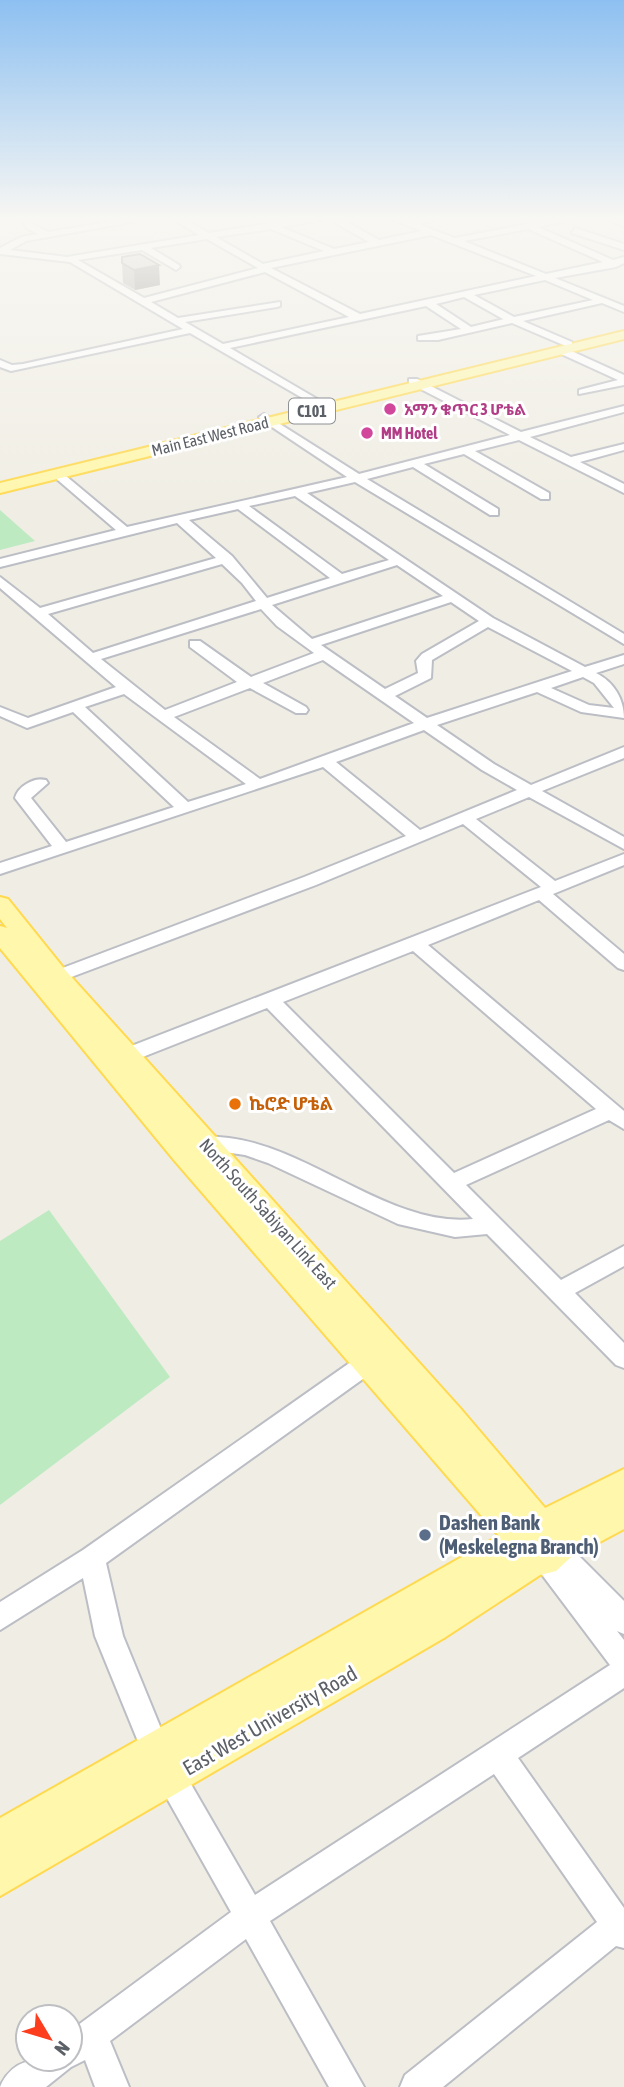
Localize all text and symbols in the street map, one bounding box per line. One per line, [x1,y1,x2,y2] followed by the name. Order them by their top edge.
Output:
[289,398,335,424] road number: C101
[404,400,526,418] place label: አማን ቁጥር 3 ሆቴል
[382,401,398,417] marker: አማን ቁጥር 3 ሆቴል
[150,413,270,459] street label: Main East West Road
[381,424,438,442] place label: MM Hotel
[359,425,375,441] marker: MM Hotel
[249,1093,333,1114] place label: ኬሮድ ሆቴል
[227,1096,243,1112] marker: ኬሮድ ሆቴል
[195,1134,341,1293] street label: North South Sabiyan Link East
[439,1510,599,1558] place label: Dashen Bank (Meskelegna Branch)
[417,1527,433,1543] marker: Dashen Bank (Meskelegna Branch)
[178,1660,361,1780] street label: East West University Road
[14,2003,84,2073] north arrow
[50,2037,75,2060] text: N

